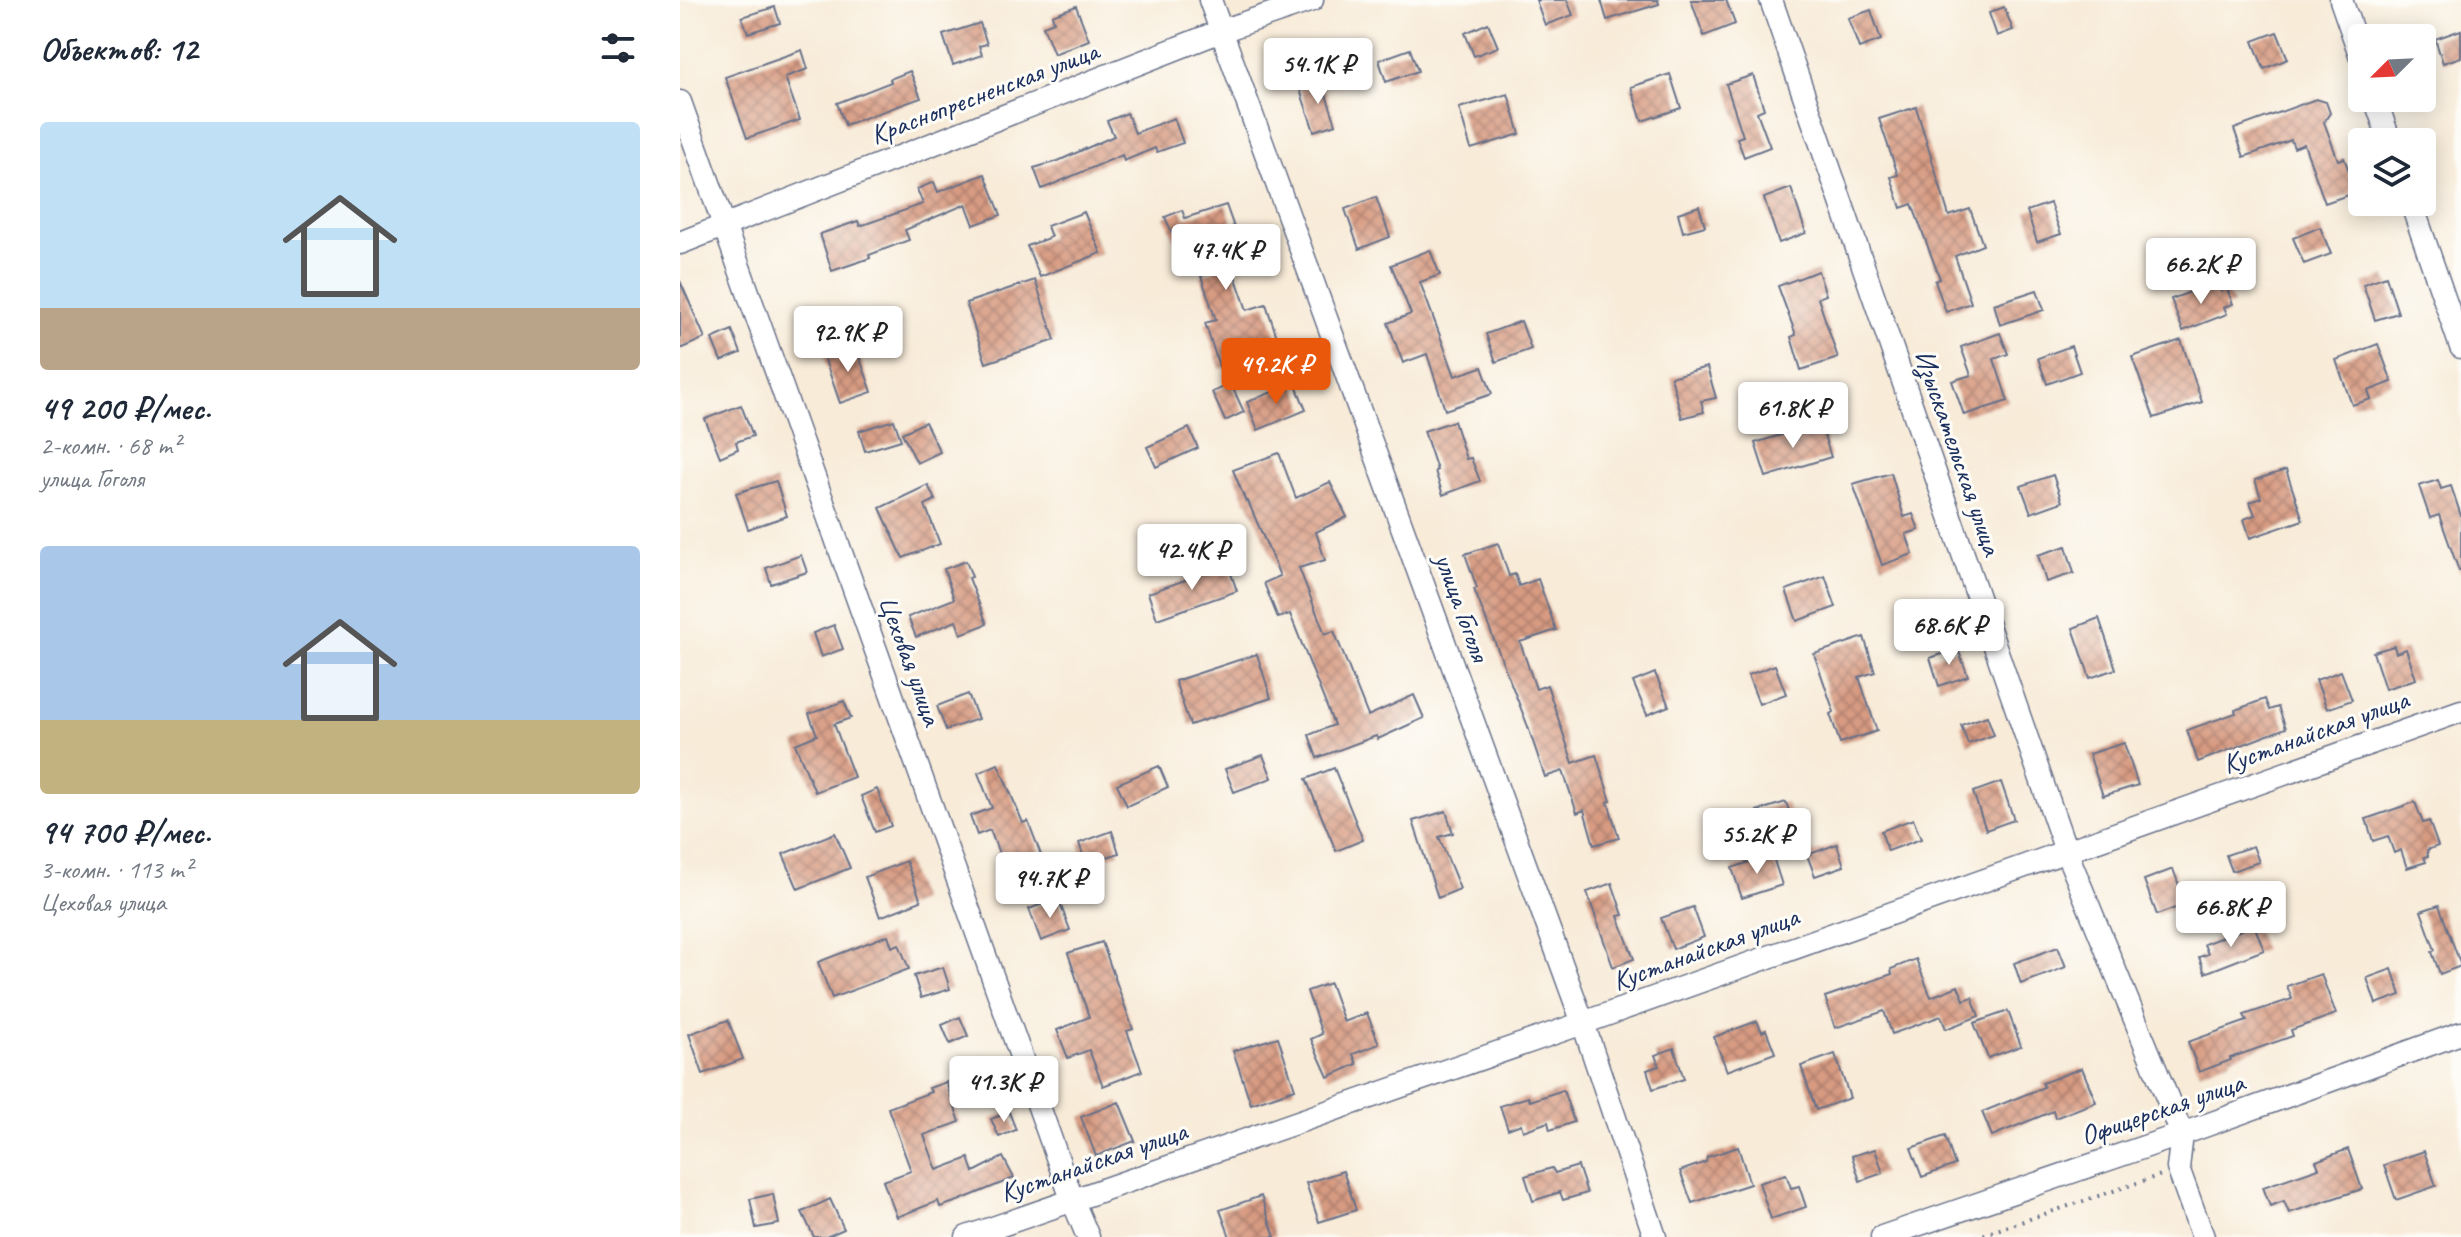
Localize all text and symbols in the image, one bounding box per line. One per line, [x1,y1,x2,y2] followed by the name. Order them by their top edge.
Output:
[2348,24,2436,112] north arrow
[2348,24,2436,216] map controls
[596,26,640,70] icon: filters
[40,27,198,70] text: Объектов: 12
[865,32,1106,152] street label: Краснопресненская улица
[1244,38,1392,106] pin: 54.1K ₽
[1282,47,1354,80] text: 54.1K ₽
[2348,128,2436,216] button: layers
[268,174,412,318] icon: home
[1152,224,1300,292] pin: 47.4K ₽
[1189,233,1263,266] text: 47.4K ₽
[2127,238,2275,306] pin: 66.2K ₽
[2164,247,2238,280] text: 66.2K ₽
[774,306,922,374] pin: 92.9K ₽
[812,315,884,348] text: 92.9K ₽
[1202,338,1350,406] pin: 49.2K ₽
[1906,345,2011,562] street label: Изыскательская улица
[1240,347,1312,380] text: 49.2K ₽
[1719,382,1867,450] pin: 61.8K ₽
[40,386,211,429] text: 49 200 ₽/мес.
[1756,391,1830,424] text: 61.8K ₽
[40,429,180,462] text: 2-комн. · 68 m²
[40,462,144,495] text: улица Гоголя
[1118,524,1266,592] pin: 42.4K ₽
[1155,533,1229,566] text: 42.4K ₽
[1426,547,1499,668] street label: улица Гоголя
[871,590,951,732] street label: Цеховая улица
[268,598,412,742] icon: home
[1875,599,2023,667] pin: 68.6K ₽
[1912,608,1986,641] text: 68.6K ₽
[2217,681,2415,781] street label: Кустанайская улица
[1683,808,1831,876] pin: 55.2K ₽
[40,810,211,853] text: 94 700 ₽/мес.
[1721,817,1793,850] text: 55.2K ₽
[976,852,1124,920] pin: 94.7K ₽
[40,853,192,886] text: 3-комн. · 113 m²
[1014,861,1086,894] text: 94.7K ₽
[2157,881,2305,949] pin: 66.8K ₽
[40,886,166,919] text: Цеховая улица
[2194,890,2268,923] text: 66.8K ₽
[1607,898,1805,998] street label: Кустанайская улица
[930,1056,1078,1124] pin: 41.3K ₽
[2076,1064,2250,1153] street label: Офицерская улица
[967,1065,1041,1098] text: 41.3K ₽
[995,1113,1193,1210] street label: Кустанайская улица

